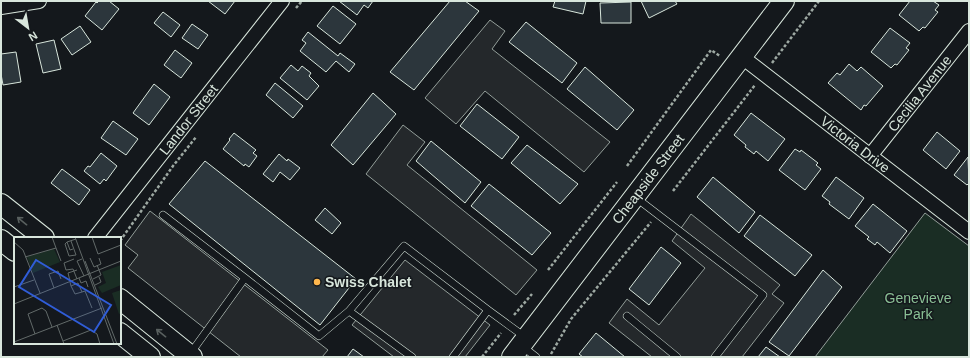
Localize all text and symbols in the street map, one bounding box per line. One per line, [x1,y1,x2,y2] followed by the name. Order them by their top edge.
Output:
[8,8,48,48] north arrow
[27,29,40,44] text: N
[885,52,955,135] street label: Cecilia Avenue
[156,81,221,158] street label: Landor Street
[817,113,893,176] street label: Victoria Drive
[609,131,687,227] street label: Cheapside Street
[17,217,28,225] one-way arrow
[14,237,121,344] inset map
[325,274,412,290] place label: Swiss Chalet
[312,277,322,287] marker: Swiss Chalet
[885,290,952,322] park label: Genevieve Park
[156,328,167,337] one-way arrow

